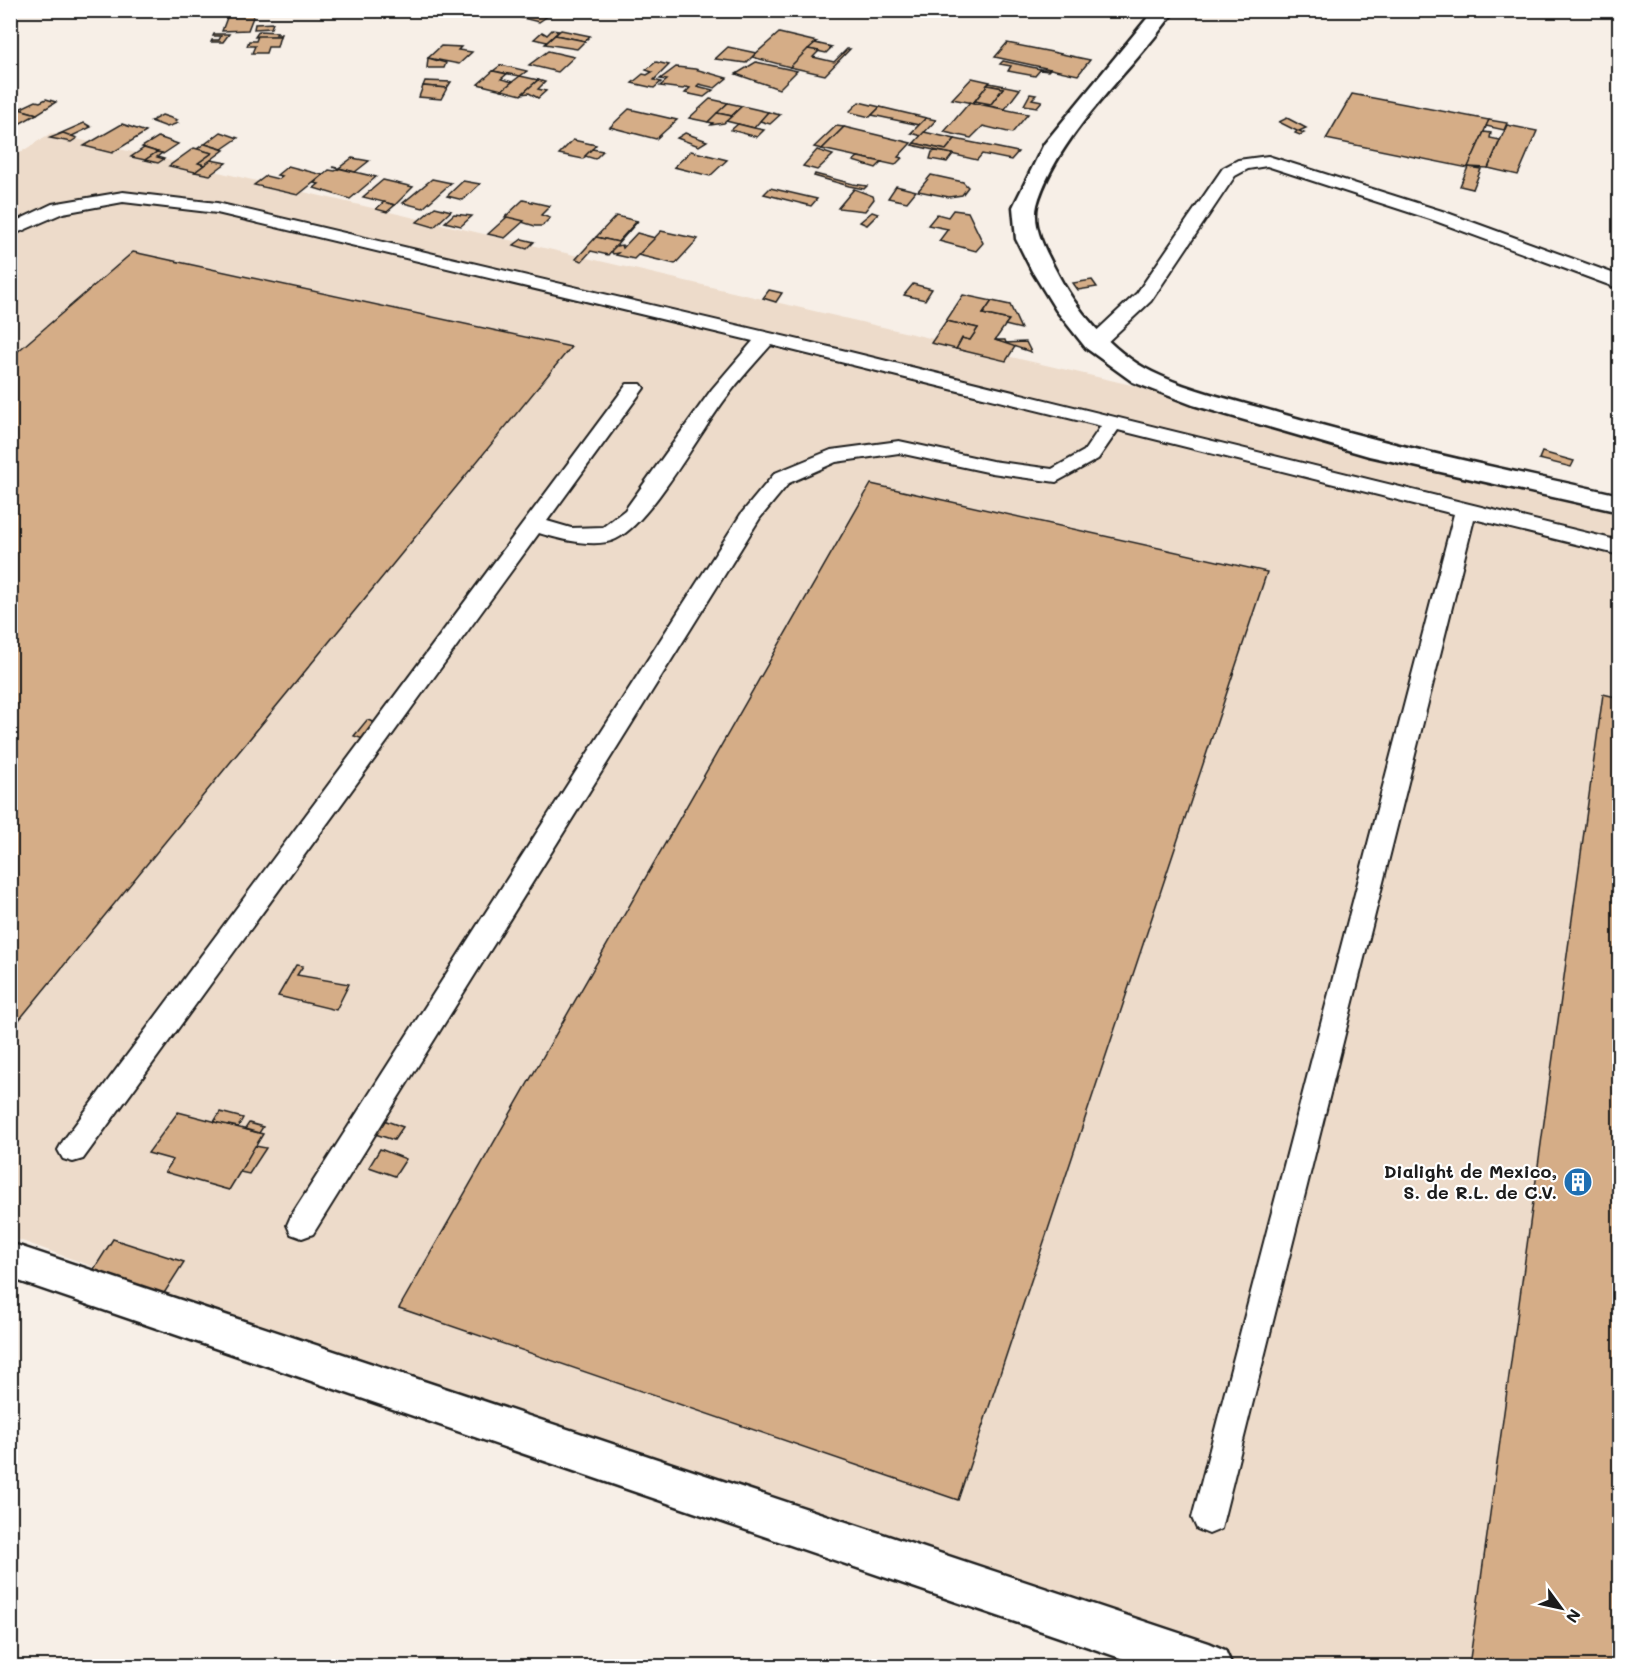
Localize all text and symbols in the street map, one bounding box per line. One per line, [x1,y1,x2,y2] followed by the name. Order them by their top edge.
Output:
[1384,1159,1557,1204] place label: Dialight de Mexico, S. de R.L. de C.V.
[1562,1166,1594,1198] building icon: Dialight de Mexico, S. de R.L. de C.V.
[1531,1578,1591,1638] north arrow
[1562,1606,1586,1627] text: N

